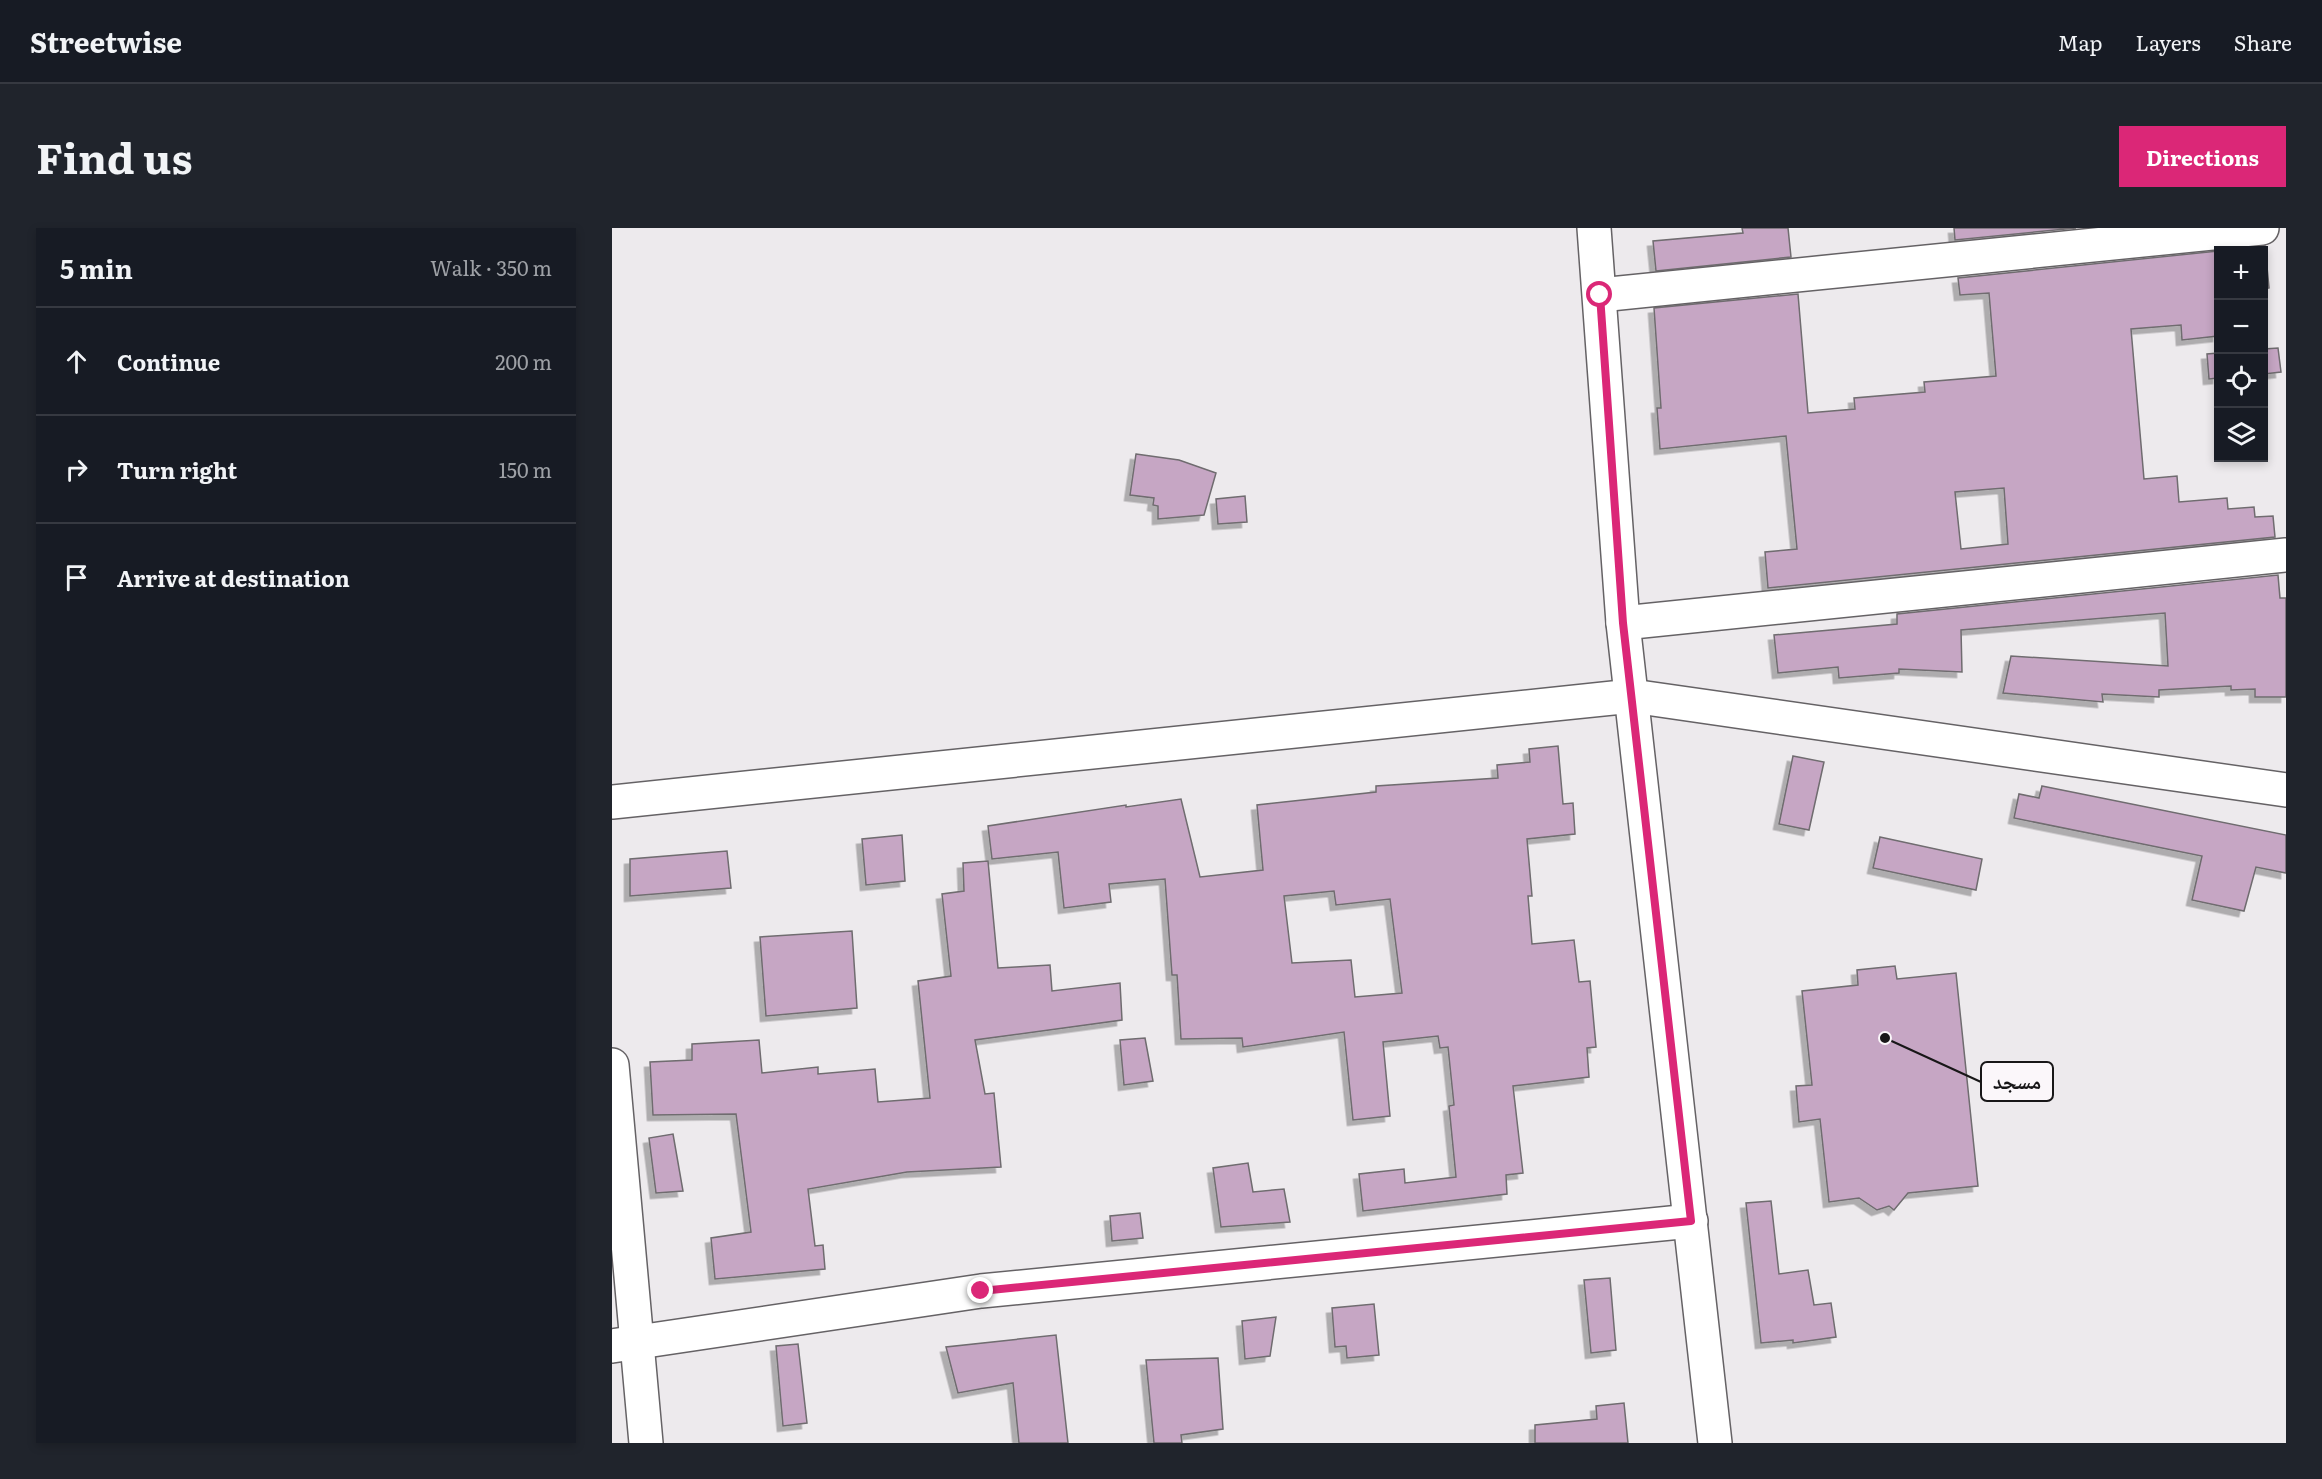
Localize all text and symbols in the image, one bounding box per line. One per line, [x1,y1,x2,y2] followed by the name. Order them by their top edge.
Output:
[30,20,182,62] text: Streetwise
[2058,26,2103,57] text: Map
[2136,26,2201,57] text: Layers
[2234,26,2292,57] text: Share
[36,125,193,187] text: Find us
[2119,126,2286,187] button: Directions
[2214,246,2268,462] map controls
[2214,246,2268,300] button: +
[60,248,133,287] text: 5 min
[430,252,552,282] text: Walk · 350 m
[1586,281,1612,307] route start
[2214,300,2268,354] button: −
[60,345,93,378] icon: ahead
[117,345,220,378] text: Continue
[495,346,552,376] text: 200 m
[2214,354,2268,408] button: locate
[2214,408,2268,462] button: layers
[60,453,93,486] icon: right
[117,453,237,486] text: Turn right
[499,454,552,484] text: 150 m
[60,561,93,594] icon: arrive
[117,561,350,594] text: Arrive at destination
[1981,1062,2053,1101] callout: مسجد
[1993,1064,2041,1095] text: مسجد
[967,1277,993,1303] route end

